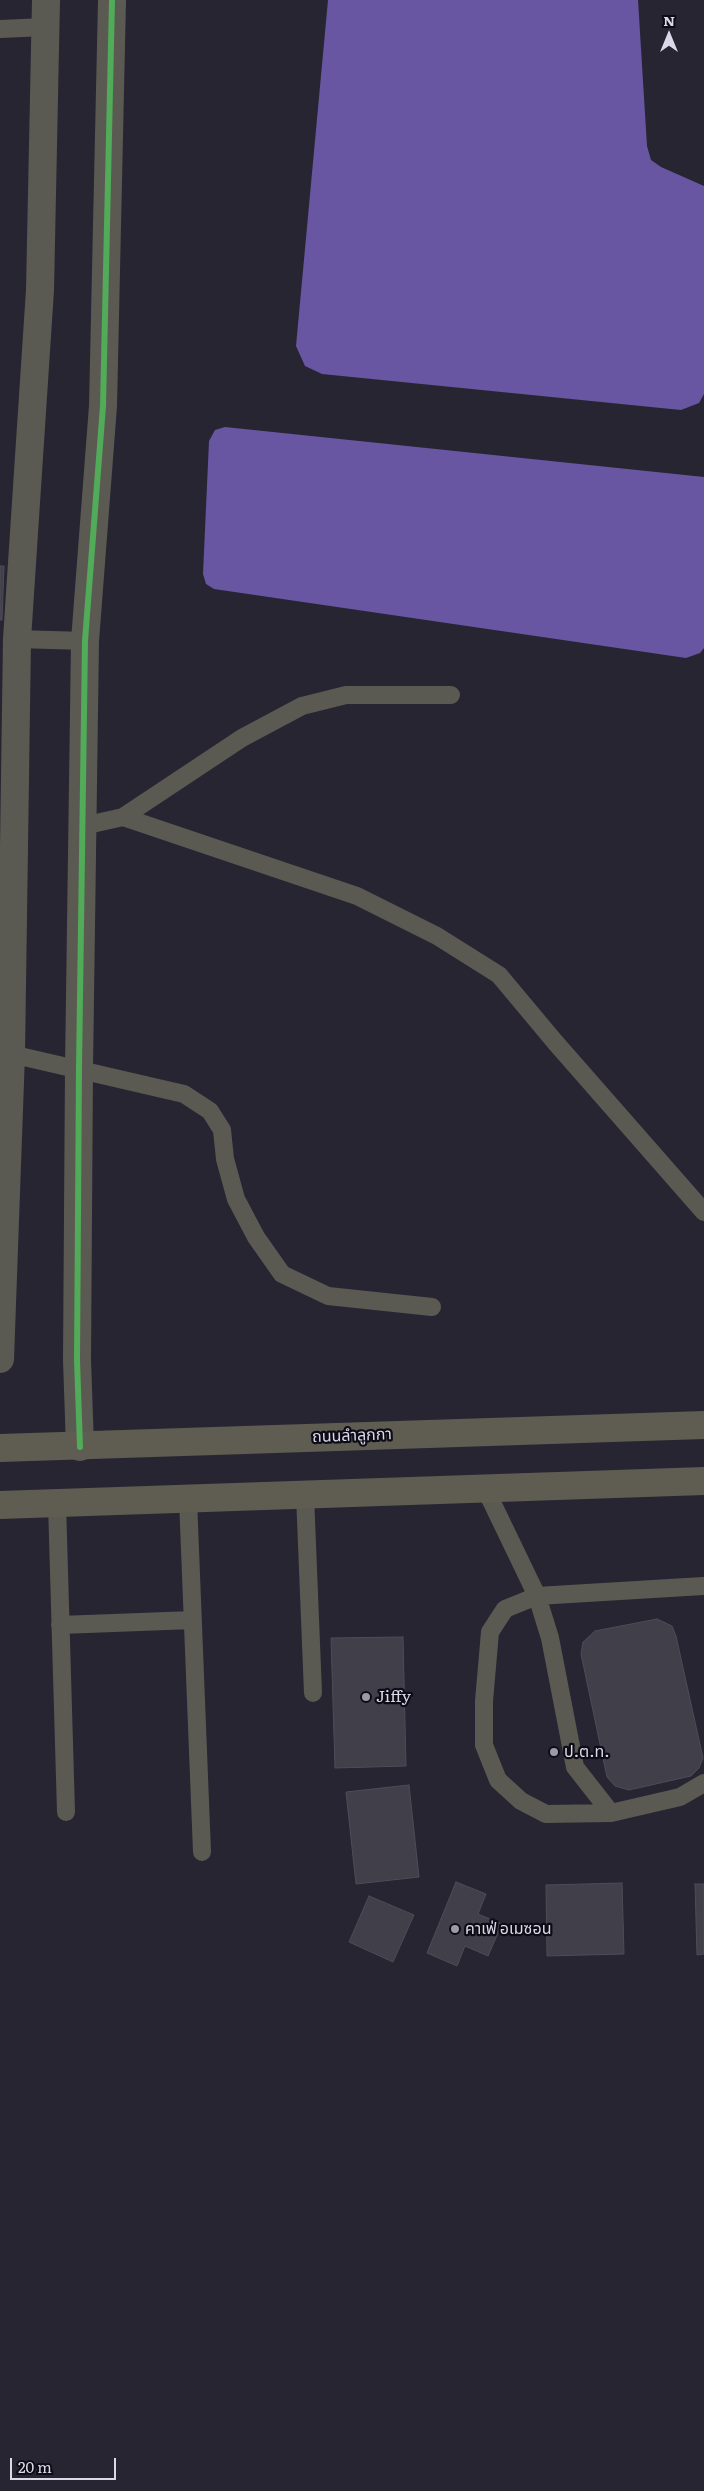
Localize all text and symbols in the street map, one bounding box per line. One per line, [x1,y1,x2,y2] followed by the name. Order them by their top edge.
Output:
[644,10,694,60] north arrow
[663,10,675,30] text: N
[312,1425,392,1447] street label: ถนนลำลูกกา
[376,1687,411,1707] place label: Jiffy
[360,1691,372,1703] marker: Jiffy
[564,1742,610,1762] place label: ป.ต.ท.
[548,1746,560,1758] marker: ป.ต.ท.
[465,1919,551,1939] place label: คาเฟ่ อเมซอน
[449,1923,461,1935] marker: คาเฟ่ อเมซอน
[12,2448,119,2480] scale bar
[18,2455,52,2478] text: 20 m

